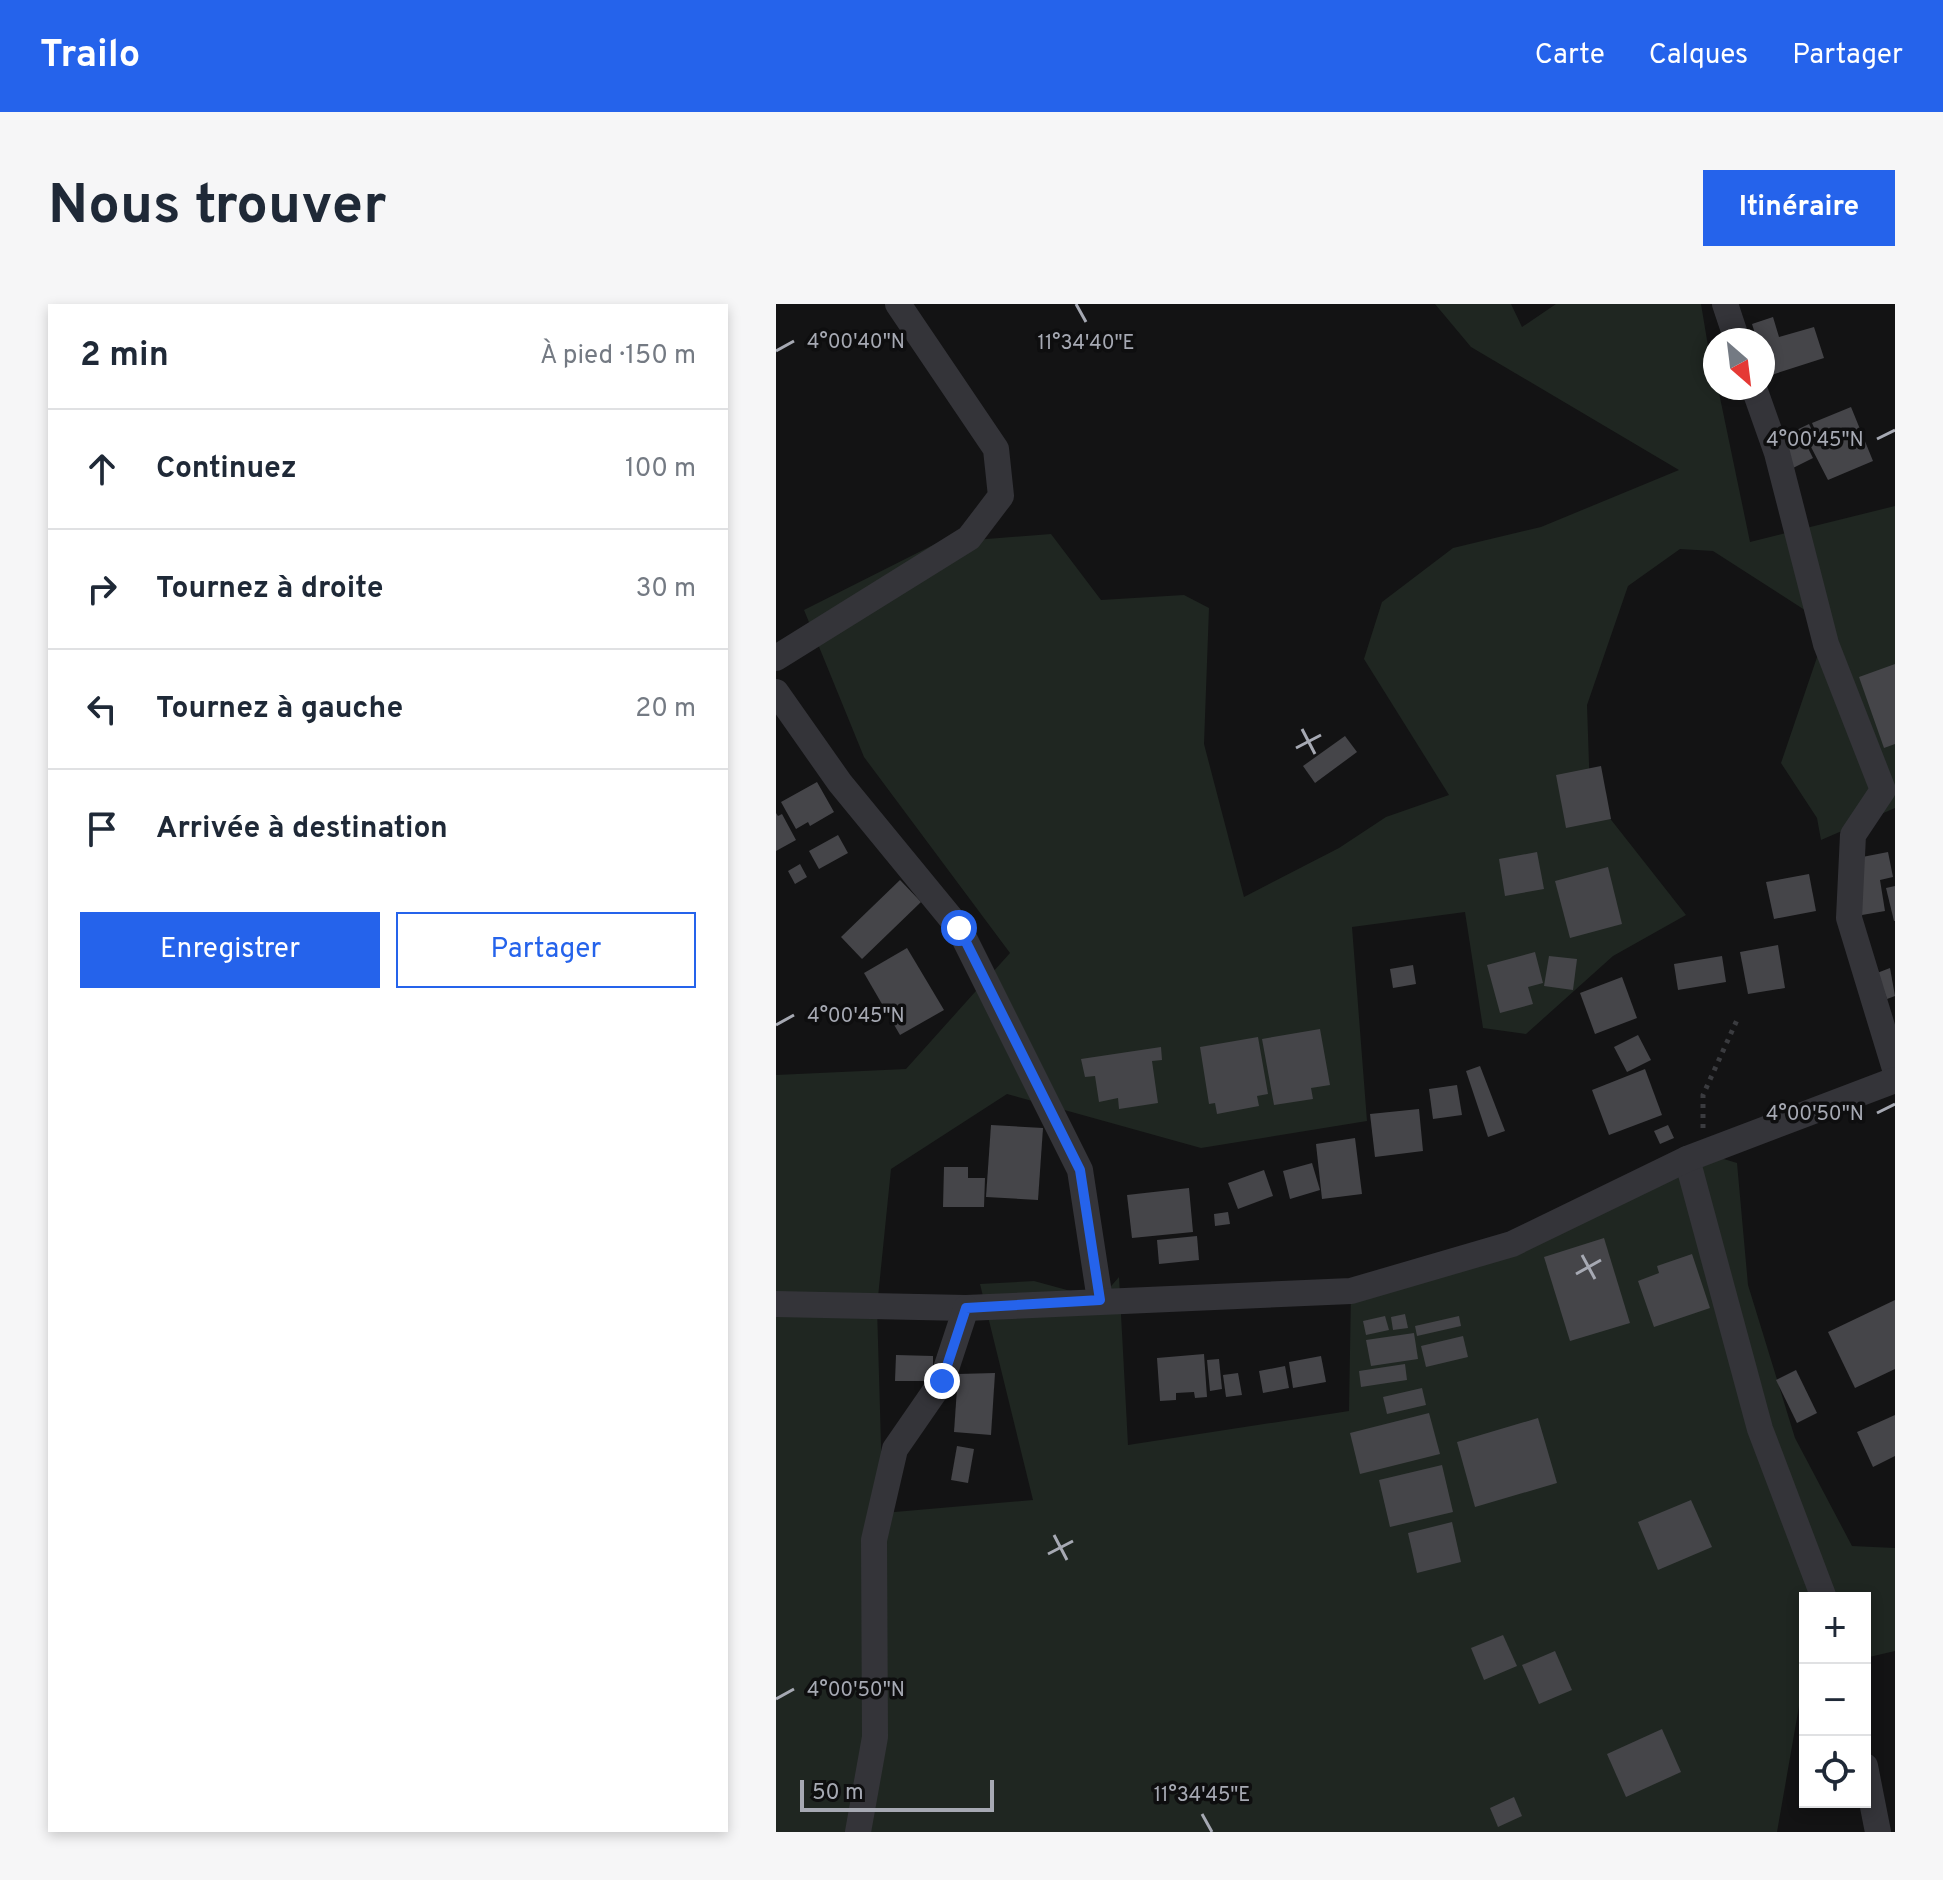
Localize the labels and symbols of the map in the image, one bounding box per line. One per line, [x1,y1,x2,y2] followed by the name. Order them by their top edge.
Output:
[1703,328,1775,400] north arrow
[807,330,905,356] text: 4°00'40"N
[1037,331,1135,357] text: 11°34'40"E
[1766,428,1864,454] text: 4°00'45"N
[941,910,977,946] route start
[807,1004,905,1030] text: 4°00'45"N
[1766,1102,1864,1128] text: 4°00'50"N
[924,1363,960,1399] route end
[807,1678,905,1704] text: 4°00'50"N
[800,1776,994,1812] scale bar
[1154,1783,1250,1809] text: 11°34'45"E

